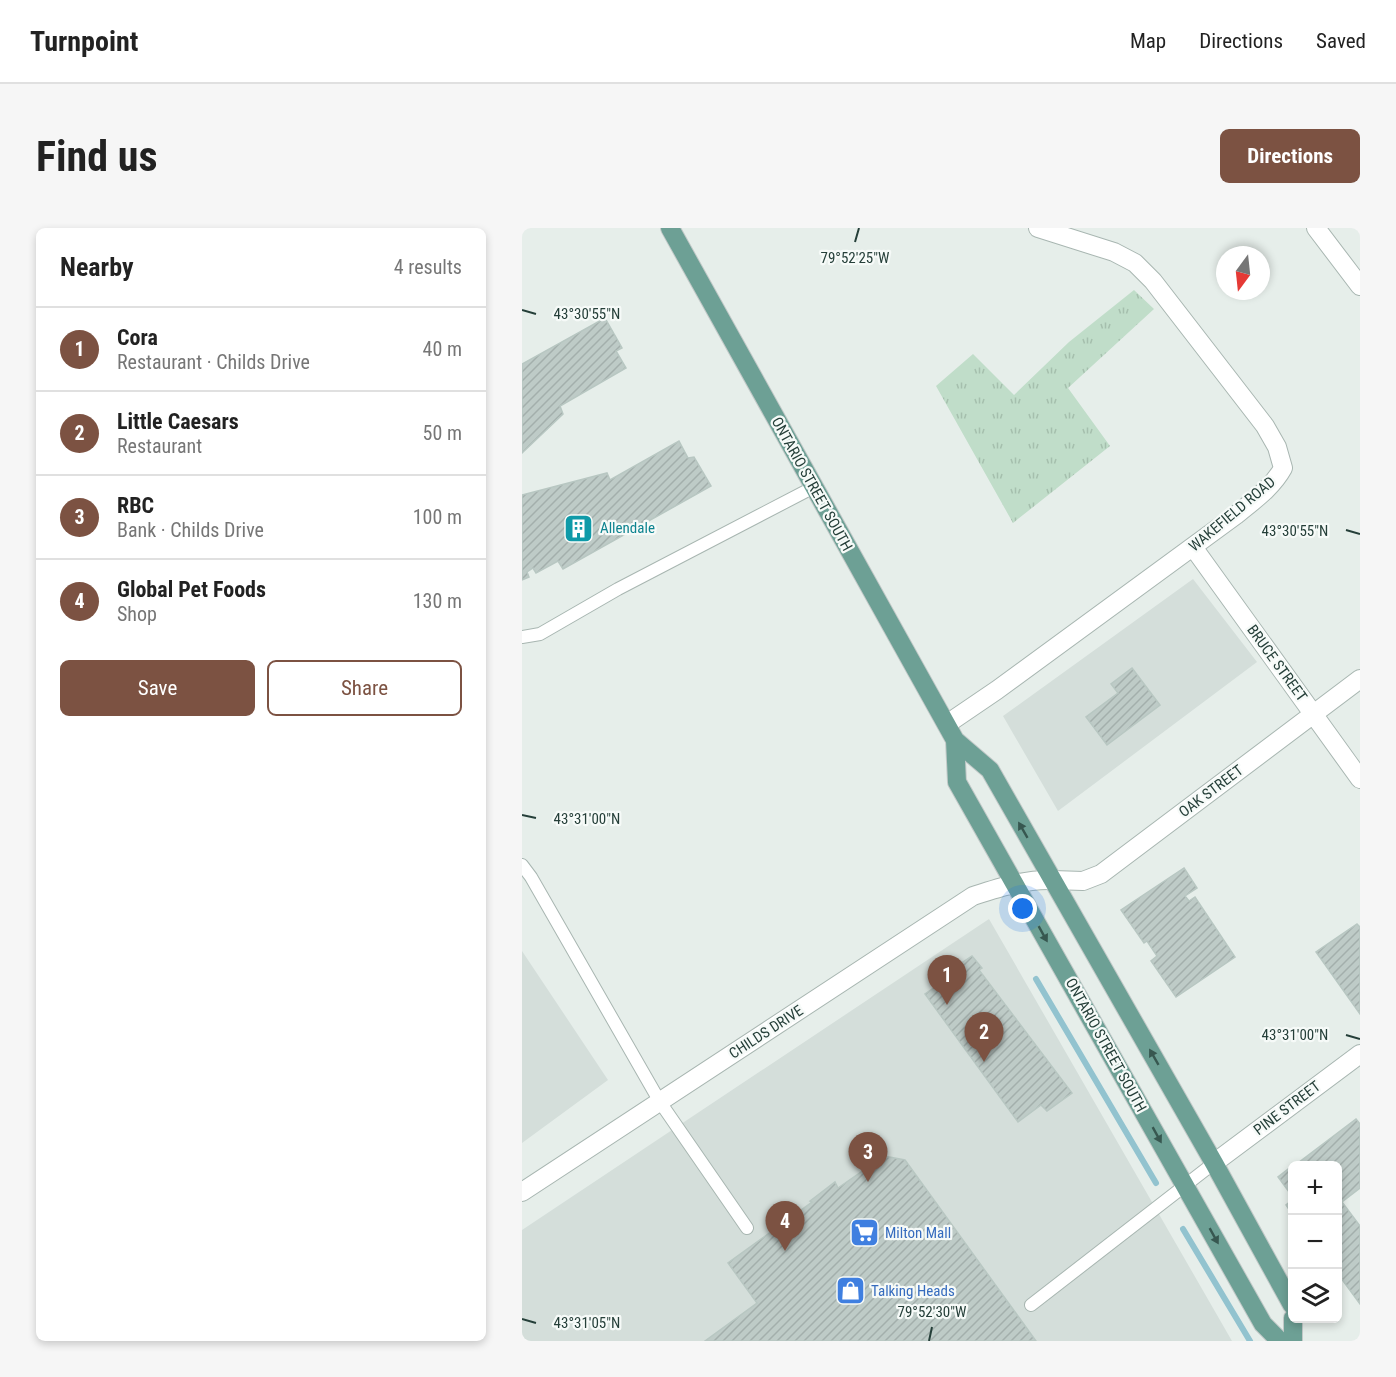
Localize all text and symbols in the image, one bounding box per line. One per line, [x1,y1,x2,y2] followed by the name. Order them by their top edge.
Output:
[30,25,138,58] text: Turnpoint
[1130,29,1166,53] text: Map
[1199,29,1283,53] text: Directions
[1316,29,1366,53] text: Saved
[1220,129,1360,183] button: Directions
[36,132,157,181] text: Find us
[1216,246,1270,300] north arrow
[821,249,890,267] text: 79°52'25"W
[60,252,134,282] text: Nearby
[394,255,462,279] text: 4 results
[554,305,620,323] text: 43°30'55"N
[117,325,158,350] text: Cora
[74,337,85,361] text: 1
[423,337,462,361] text: 40 m
[117,350,310,374] text: Restaurant · Childs Drive
[117,409,239,434] text: Little Caesars
[768,414,856,554] street label: ONTARIO STREET SOUTH
[74,421,85,445] text: 2
[423,421,462,445] text: 50 m
[117,434,202,458] text: Restaurant
[1185,473,1279,555] street label: WAKEFIELD ROAD
[117,493,154,518] text: RBC
[74,505,85,529] text: 3
[413,505,462,529] text: 100 m
[563,512,595,544] building icon: Allendale
[117,518,264,542] text: Bank · Childs Drive
[600,519,655,537] place label: Allendale
[1262,522,1328,540] text: 43°30'55"N
[117,577,266,602] text: Global Pet Foods
[74,589,85,613] text: 4
[413,589,462,613] text: 130 m
[117,602,157,626] text: Shop
[1243,621,1311,705] street label: BRUCE STREET
[60,660,255,716] button: Save
[267,660,462,716] button: Share
[1175,761,1247,821] street label: OAK STREET
[554,810,620,828] text: 43°31'00"N
[1018,822,1029,838] one-way arrow
[1008,894,1037,923] your location
[1038,926,1048,943] one-way arrow
[928,956,966,1005] pin: 1
[1062,975,1150,1115] street label: ONTARIO STREET SOUTH
[726,1001,806,1063] street label: CHILDS DRIVE
[964,1012,1004,1062] pin: 2
[1262,1026,1328,1044] text: 43°31'00"N
[1149,1049,1159,1066] one-way arrow
[1250,1077,1324,1139] street label: PINE STREET
[1151,1127,1162,1143] one-way arrow
[848,1132,888,1182] pin: 3
[1288,1161,1342,1323] map controls
[1288,1161,1342,1215] button: +
[766,1202,804,1251] pin: 4
[1288,1215,1342,1269] button: −
[848,1217,880,1249] supermarket icon: Milton Mall
[885,1224,951,1242] place label: Milton Mall
[1208,1228,1218,1245] one-way arrow
[1288,1269,1342,1323] button: layers
[834,1275,866,1307] shop icon: Talking Heads
[871,1282,955,1300] place label: Talking Heads
[898,1303,967,1321] text: 79°52'30"W
[554,1314,620,1332] text: 43°31'05"N

